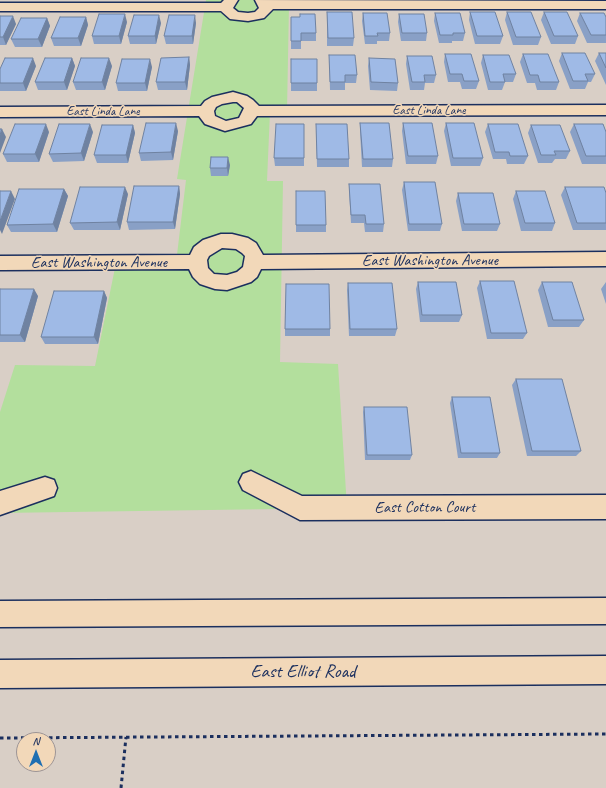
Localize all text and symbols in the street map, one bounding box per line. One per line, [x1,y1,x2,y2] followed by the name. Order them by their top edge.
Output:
[392,103,466,119] street label: East Linda Lane
[66,104,140,120] street label: East Linda Lane
[362,251,498,271] street label: East Washington Avenue
[31,253,167,273] street label: East Washington Avenue
[375,498,475,518] street label: East Cotton Court
[250,661,356,683] street label: East Elliot Road
[16,732,56,772] north arrow
[33,734,39,748] text: N

